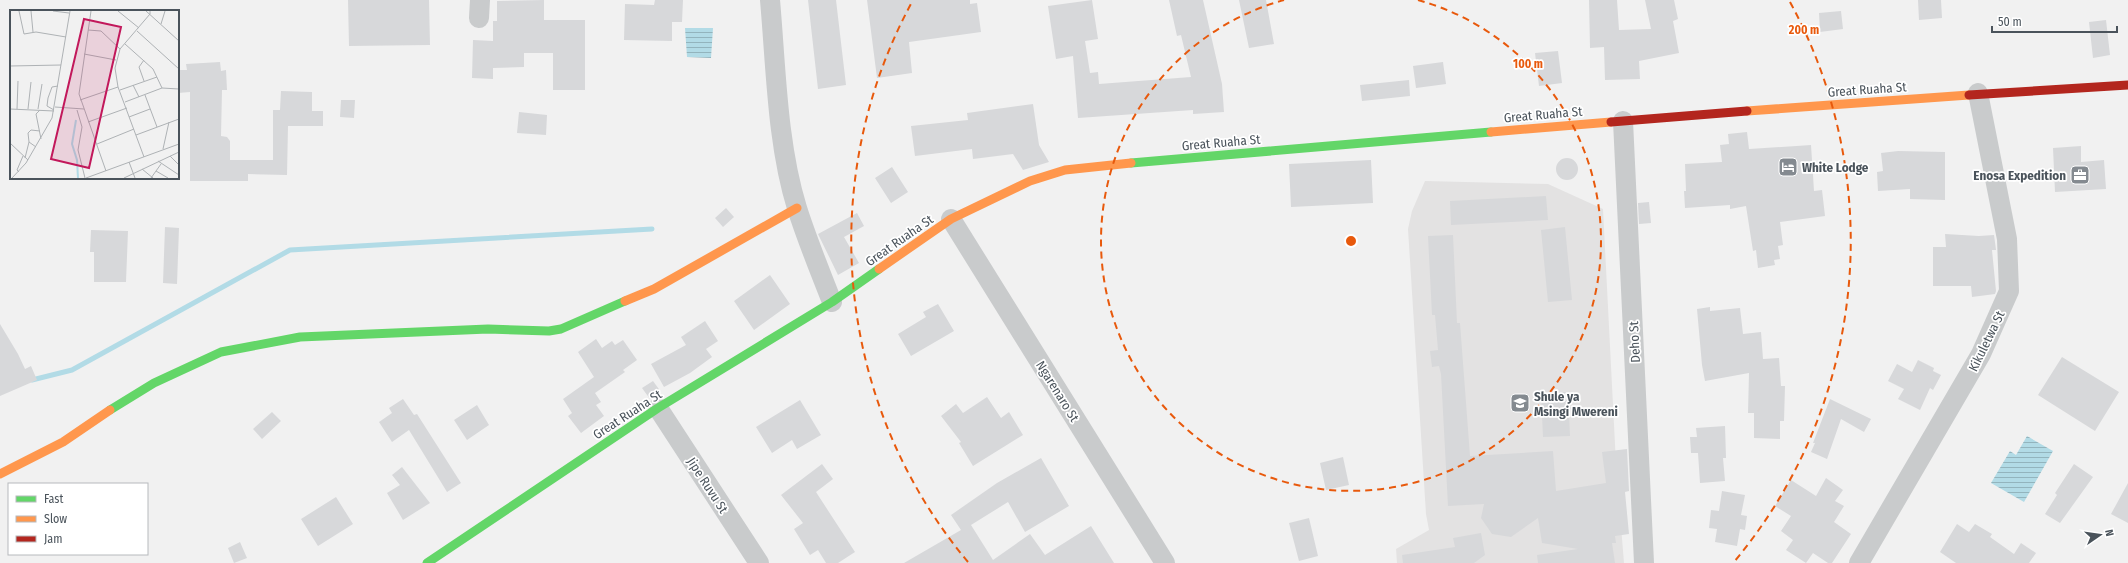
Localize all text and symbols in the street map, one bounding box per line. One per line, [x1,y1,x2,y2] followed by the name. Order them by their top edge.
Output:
[1992,8,2117,34] scale bar
[10,10,179,179] inset map
[1998,15,2022,29] text: 50 m
[1788,23,1819,37] text: 200 m
[1513,57,1543,71] text: 100 m
[1827,79,1908,100] street label: Great Ruaha St
[1503,104,1584,125] street label: Great Ruaha St
[1181,132,1262,153] street label: Great Ruaha St
[1777,156,1799,178] hotel icon: White Lodge
[1802,160,1869,175] place label: White Lodge
[2069,164,2091,186] office icon: Enosa Expedition
[1973,168,2066,183] place label: Enosa Expedition
[863,211,936,269] street label: Great Ruaha St
[1344,234,1358,248] centre of rings
[1965,308,2008,374] street label: Kikuletwa St
[1626,320,1643,363] street label: Deho St
[1033,358,1083,425] street label: Ngarenaro St
[590,386,665,442] street label: Great Ruaha St
[1534,389,1618,419] place label: Shule ya Msingi Mwereni
[1509,392,1531,414] school or university icon: Shule ya Msingi Mwereni
[684,455,732,517] street label: Jipe Ruvu St
[8,483,148,555] legend
[44,492,63,506] text: Fast
[44,512,67,526] text: Slow
[2080,515,2120,555] north arrow
[2102,528,2116,538] text: N
[44,532,62,546] text: Jam

